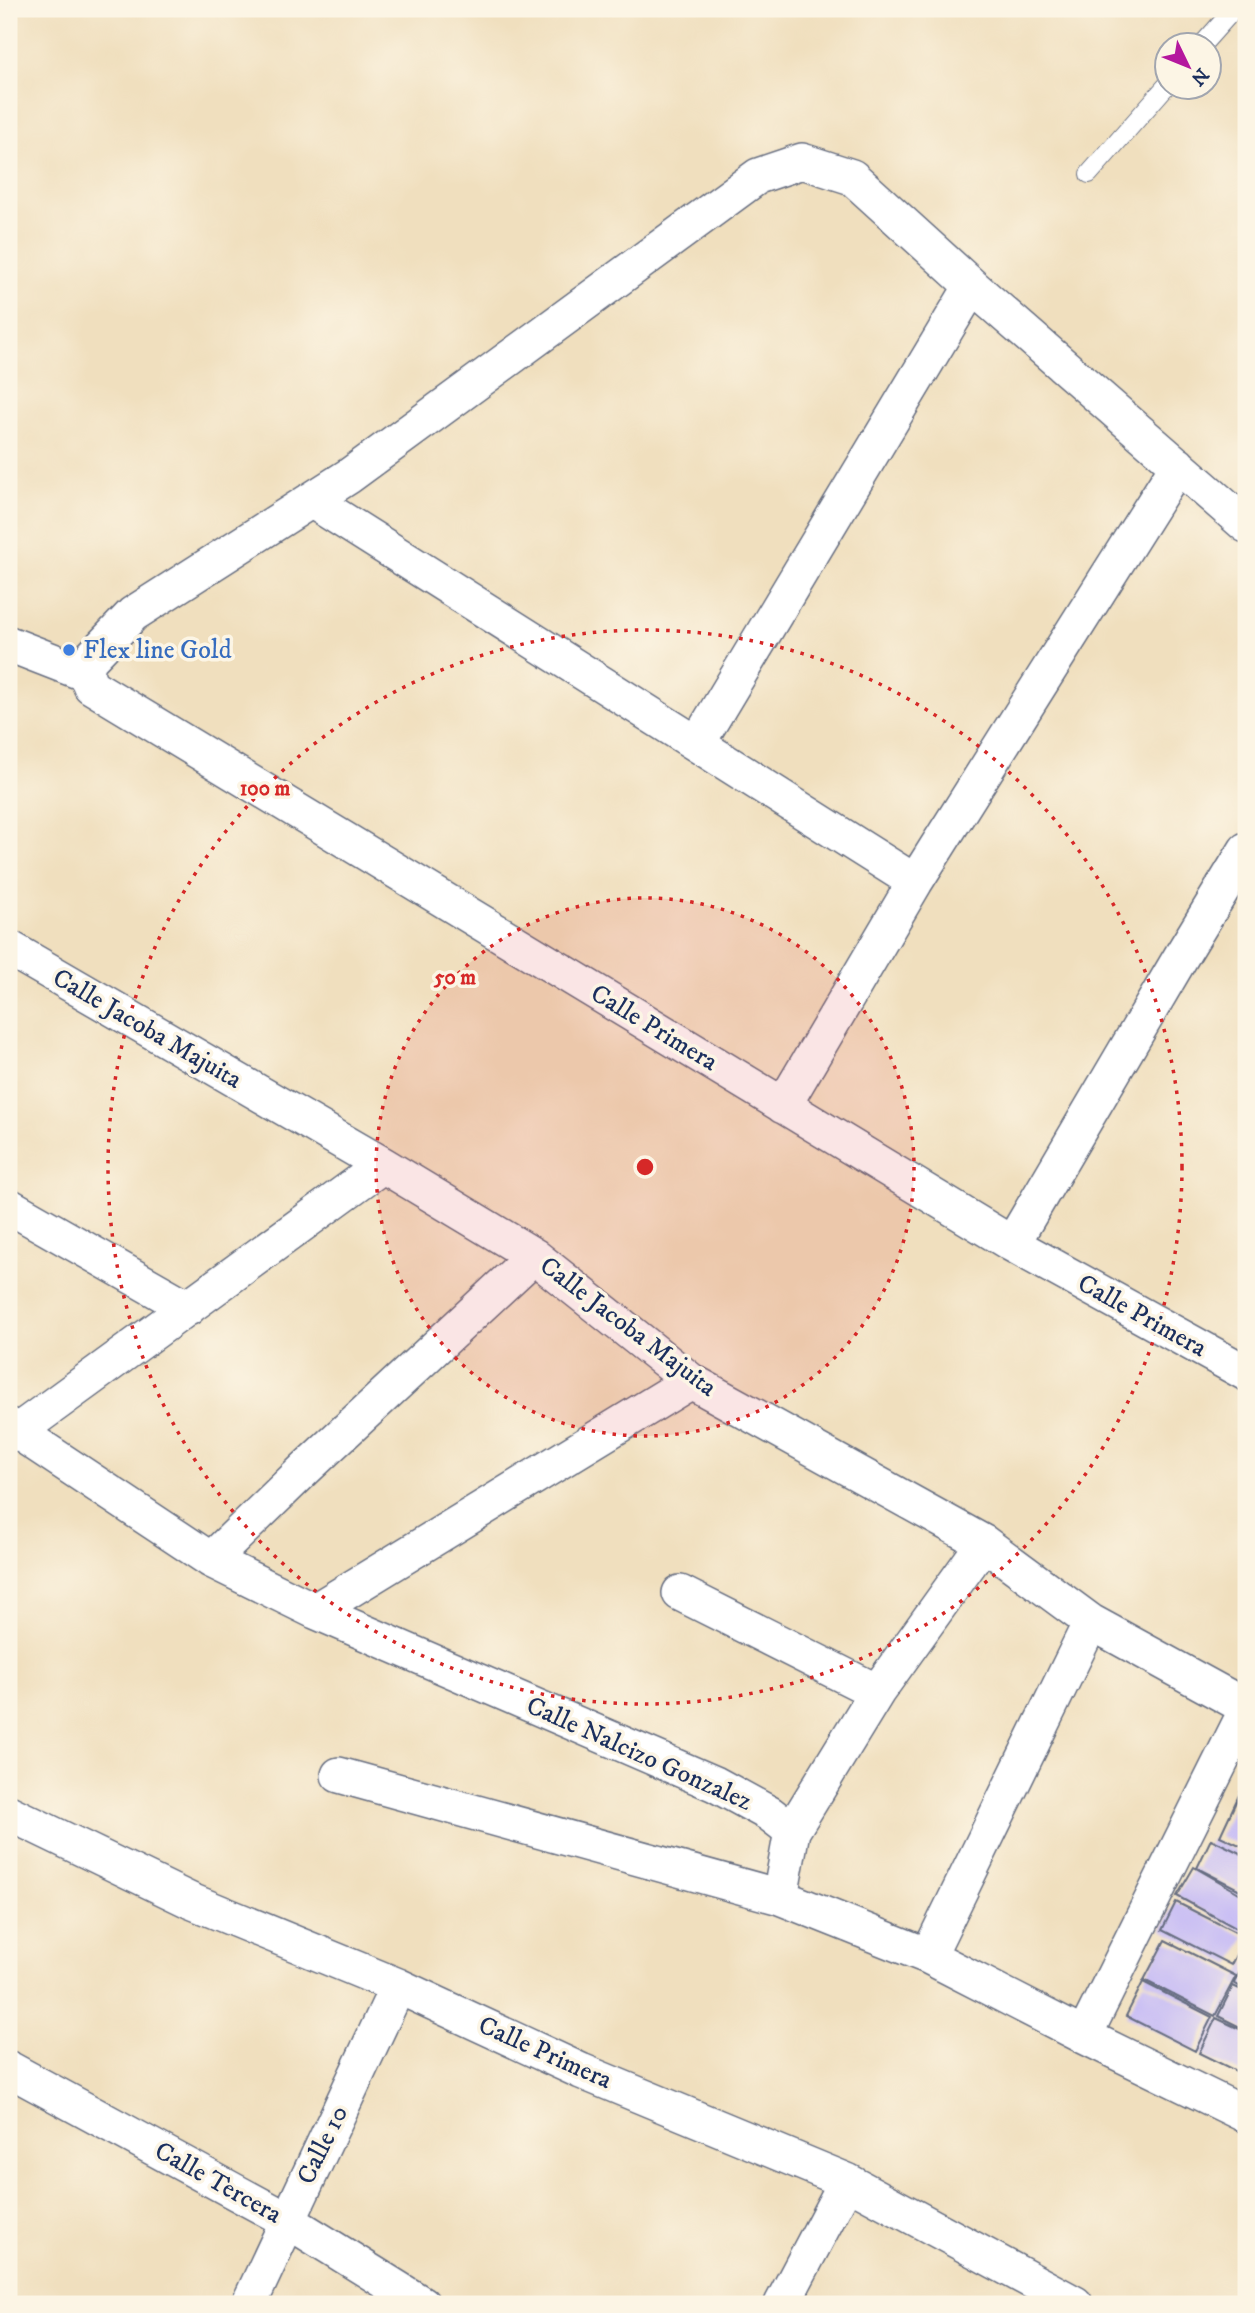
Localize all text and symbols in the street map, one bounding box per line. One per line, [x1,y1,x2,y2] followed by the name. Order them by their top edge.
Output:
[1154,32,1224,102] north arrow
[1185,63,1213,90] text: N
[83,634,232,667] place label: Flex line Gold
[61,642,77,658] marker: Flex line Gold
[240,776,290,802] text: 100 m
[46,961,248,1097] street label: Calle Jacoba Majuita
[433,965,476,991] text: 50 m
[584,977,724,1079] street label: Calle Primera
[633,1155,657,1179] centre of rings
[533,1250,723,1404] street label: Calle Jacoba Majuita
[1072,1267,1212,1365] street label: Calle Primera
[521,1689,757,1819] street label: Calle Nalcizo Gonzalez
[473,2009,617,2097] street label: Calle Primera
[290,2100,356,2190] street label: Calle 10
[149,2135,287,2231] street label: Calle Tercera

